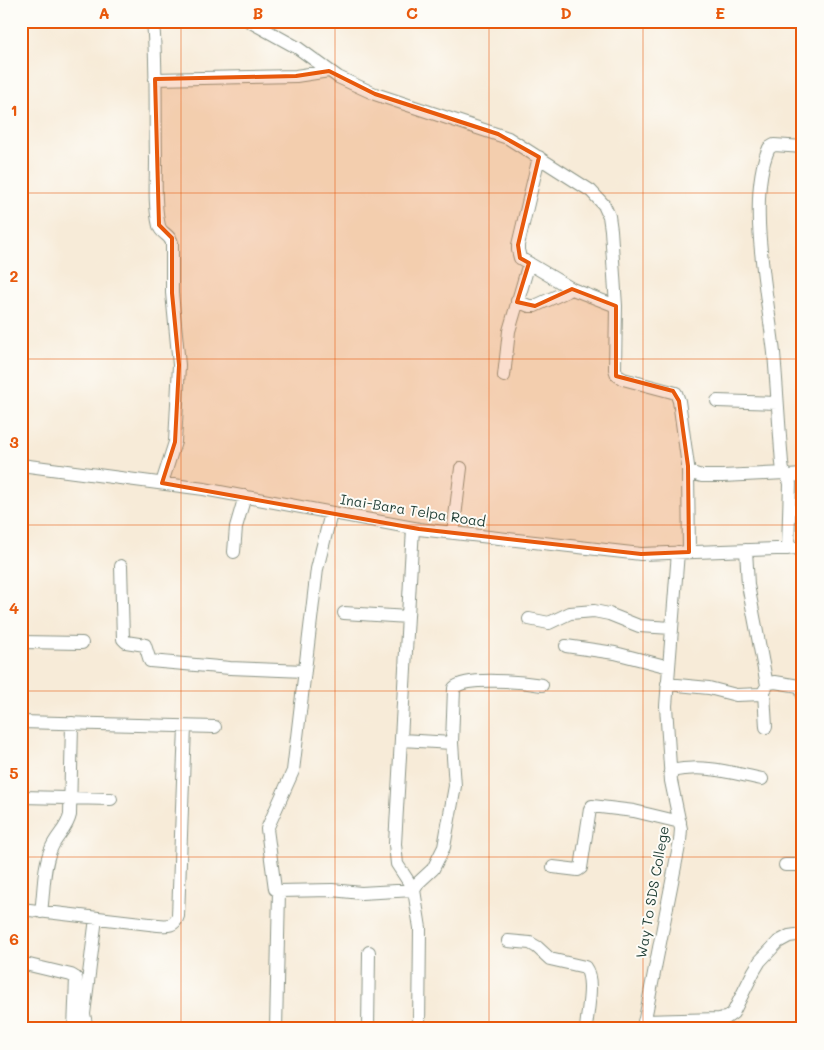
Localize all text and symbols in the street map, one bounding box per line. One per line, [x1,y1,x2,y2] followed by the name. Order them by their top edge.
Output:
[98,2,110,23] text: A
[253,2,263,23] text: B
[406,2,418,23] text: C
[560,2,572,23] text: D
[715,2,725,23] text: E
[10,99,18,120] text: 1
[10,265,19,286] text: 2
[9,431,19,452] text: 3
[339,489,487,531] street label: Inai-Bara Telpa Road
[9,597,19,618] text: 4
[9,762,19,783] text: 5
[631,824,673,960] street label: Way To SDS College
[9,928,19,949] text: 6

